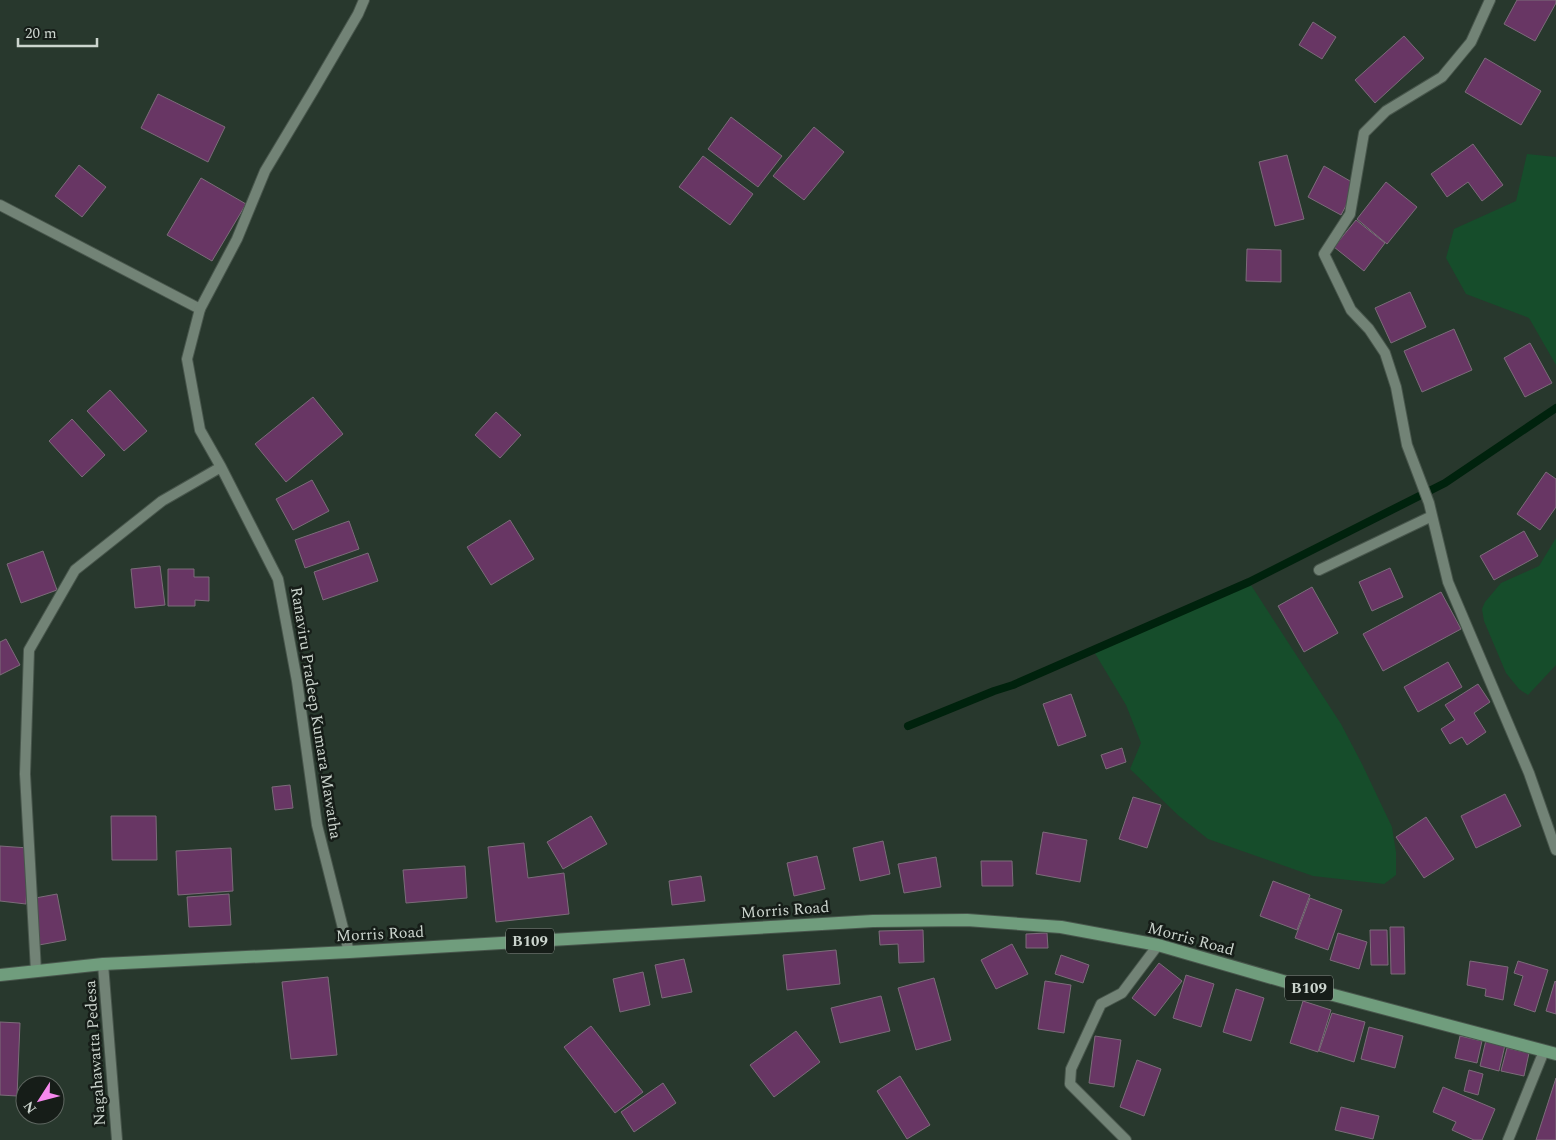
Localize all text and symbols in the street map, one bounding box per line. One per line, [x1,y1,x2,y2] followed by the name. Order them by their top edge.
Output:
[18,15,96,47] scale bar
[25,22,57,45] text: 20 m
[284,585,348,841] street label: Ranaviru Pradeep Kumara Mawatha
[740,895,830,925] street label: Morris Road
[1145,916,1237,962] street label: Morris Road
[335,920,425,948] street label: Morris Road
[506,928,554,954] road number: B109
[1285,976,1333,1000] road number: B109
[78,979,112,1127] street label: Nagahawatta Pedesa
[15,1075,65,1125] north arrow
[18,1097,42,1118] text: N

